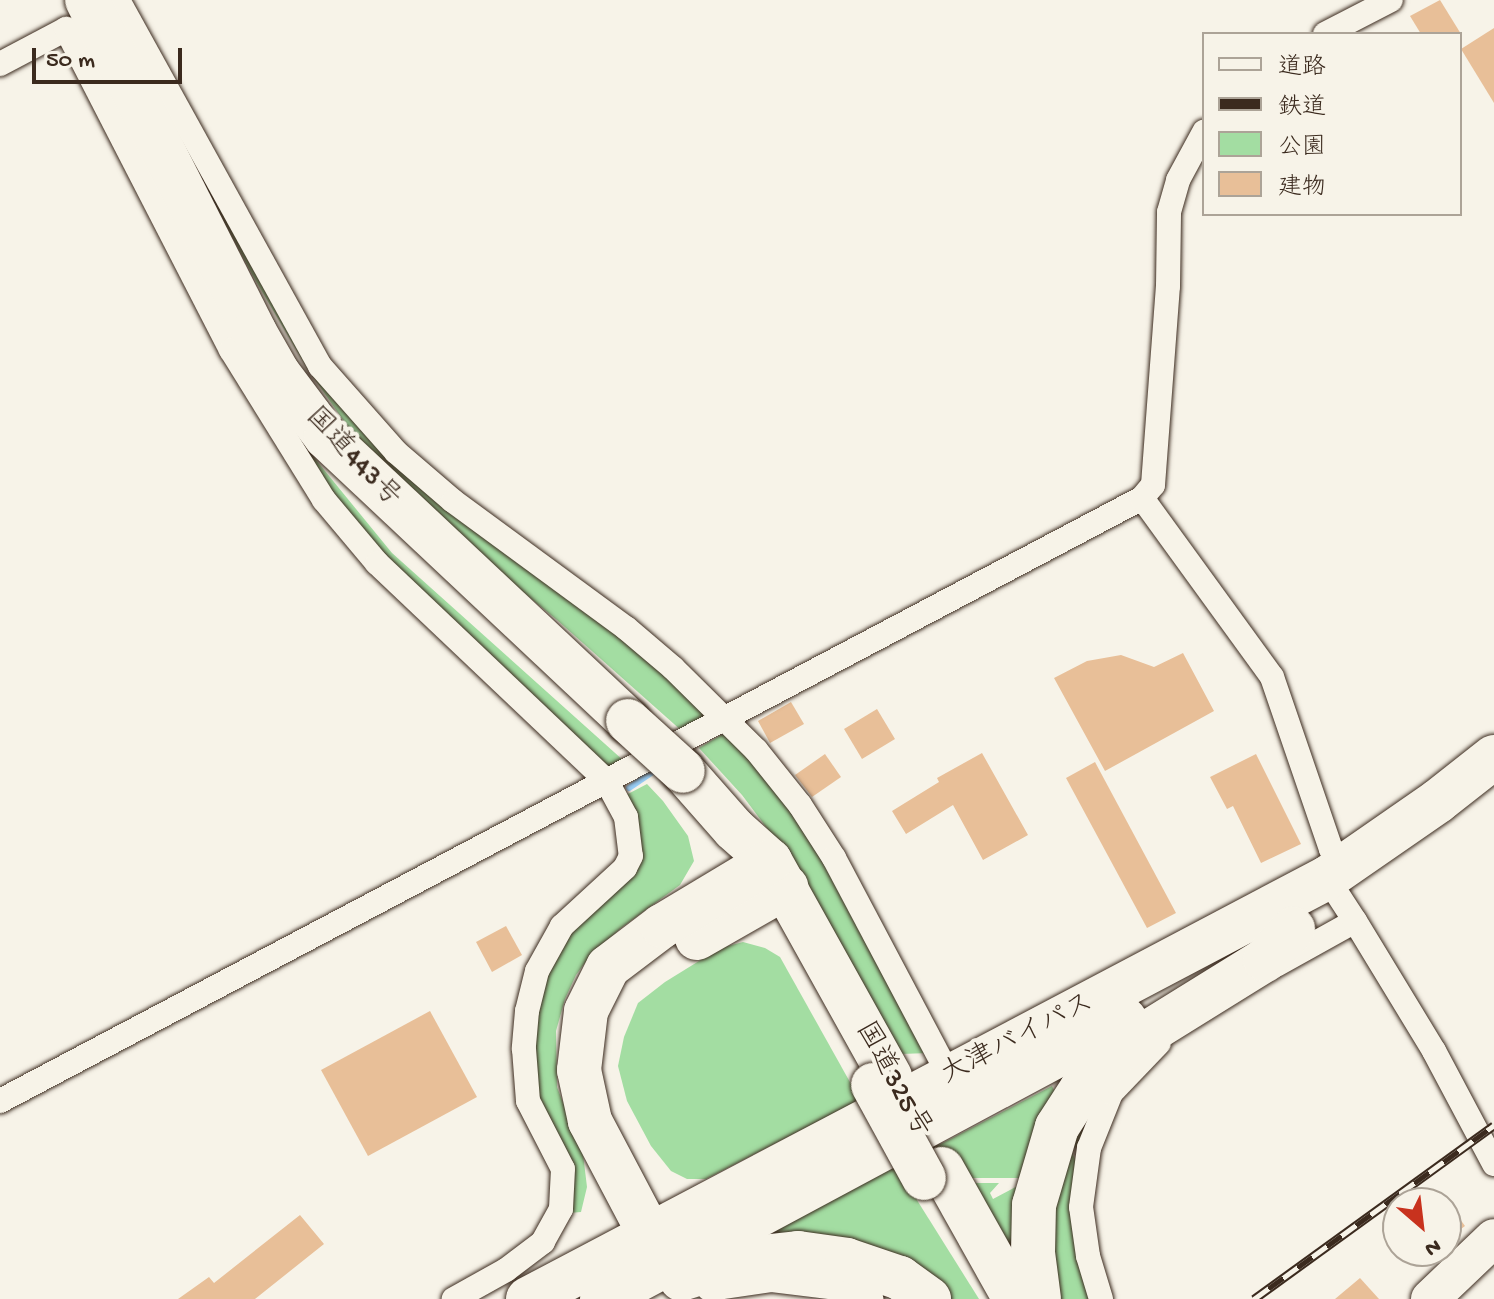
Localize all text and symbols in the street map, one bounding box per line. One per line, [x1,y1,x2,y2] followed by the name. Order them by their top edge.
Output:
[36,32,186,82] scale bar
[1202,32,1462,216] legend
[46,47,95,76] text: 50 m
[1278,54,1326,83] text: 道路
[1278,94,1326,123] text: 鉄道
[1278,134,1326,163] text: 公園
[1278,174,1326,203] text: 建物
[297,401,407,515] street label: 国道443号
[936,987,1100,1093] street label: 大津バイパス
[847,1016,937,1144] street label: 国道325号
[1382,1187,1462,1267] north arrow
[1420,1232,1445,1261] text: N

